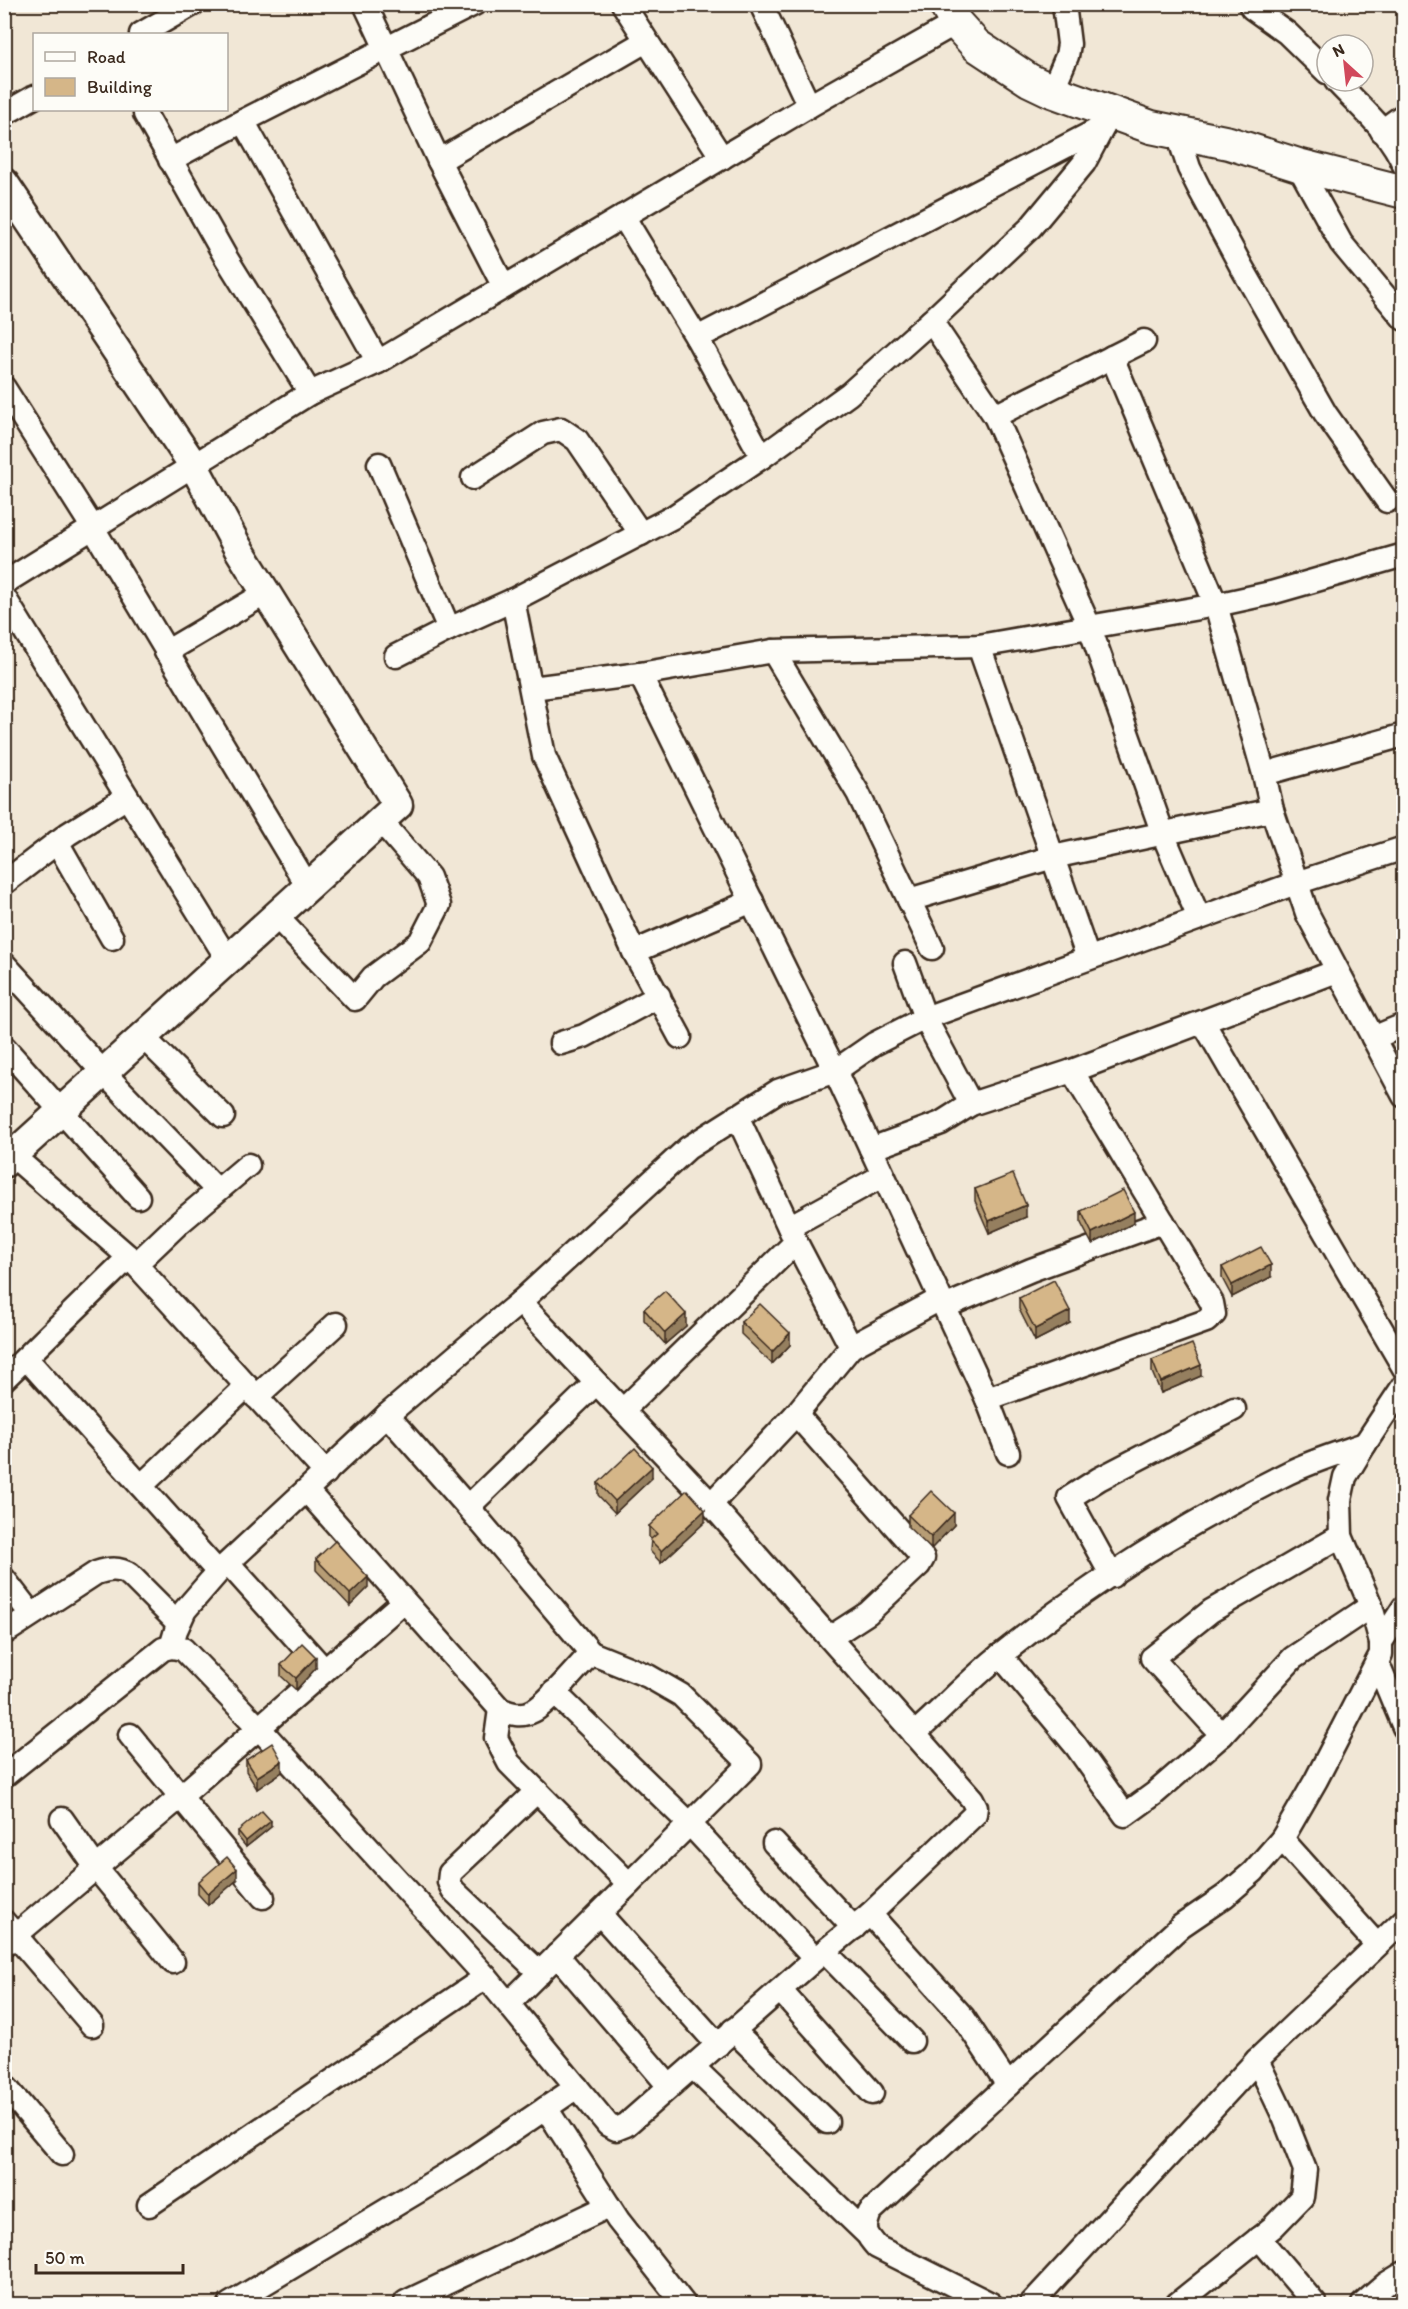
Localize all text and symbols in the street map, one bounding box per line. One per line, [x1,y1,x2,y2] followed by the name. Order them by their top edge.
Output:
[33,33,228,111] legend
[1315,33,1375,93] north arrow
[1329,39,1348,61] text: N
[87,46,126,68] text: Road
[87,76,153,98] text: Building
[36,2237,183,2275] scale bar
[45,2247,85,2269] text: 50 m

